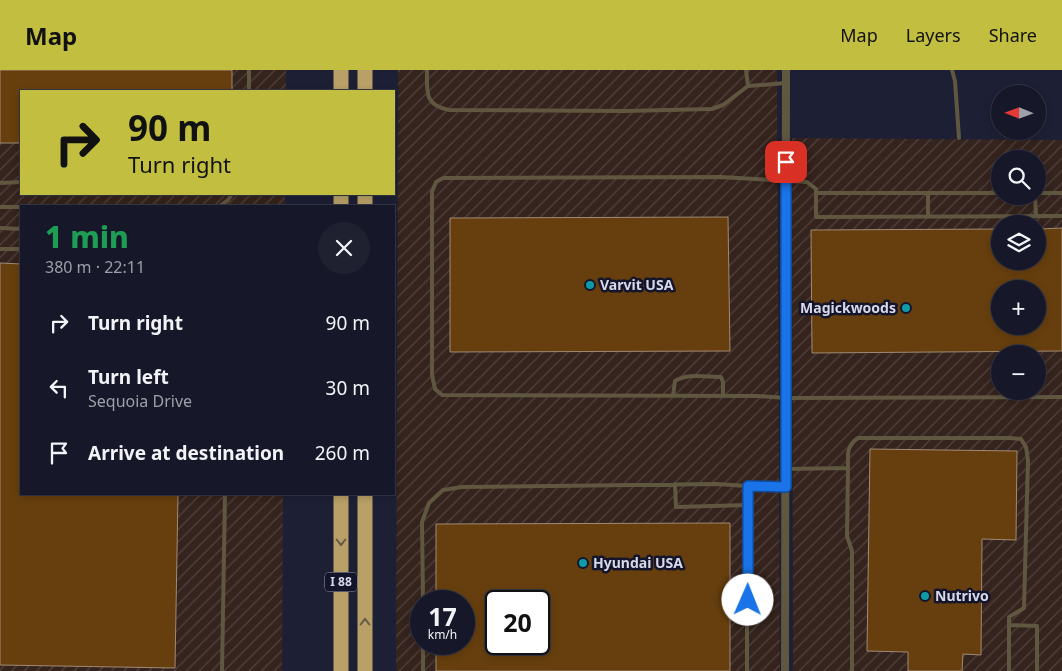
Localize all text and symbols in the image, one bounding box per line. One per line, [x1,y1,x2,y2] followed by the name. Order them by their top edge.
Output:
[25,19,77,52] text: Map
[840,23,878,47] text: Map
[906,23,961,47] text: Layers
[989,23,1037,47] text: Share
[991,85,1046,140] north arrow
[991,85,1046,400] map controls
[128,104,211,151] text: 90 m
[45,110,110,175] icon: right
[765,141,807,183] pin
[772,148,800,176] icon: arrive
[128,149,231,179] text: Turn right
[991,150,1046,205] button: search
[991,215,1046,270] button: layers
[45,216,129,257] text: 1 min
[318,222,370,274] button: close
[45,256,145,278] text: 380 m · 22:11
[600,275,674,294] place label: Varvit USA
[584,279,596,291] marker: Varvit USA
[991,280,1046,335] button: +
[800,298,896,317] place label: Magickwoods
[900,302,912,314] marker: Magickwoods
[45,309,73,337] icon: right
[88,310,183,336] text: Turn right
[326,310,370,336] text: 90 m
[991,345,1046,400] button: −
[88,364,169,390] text: Turn left
[45,374,73,402] icon: left
[326,375,370,401] text: 30 m
[88,390,192,412] text: Sequoia Drive
[45,439,73,467] icon: arrive
[88,440,284,466] text: Arrive at destination
[315,440,370,466] text: 260 m
[336,539,346,547] one-way arrow
[593,553,683,572] place label: Hyundai USA
[577,557,589,569] marker: Hyundai USA
[325,572,357,592] road number: I 88
[721,573,773,625] position arrow
[935,586,989,605] place label: Nutrivo
[485,590,550,655] speed limit sign: 20
[919,590,931,602] marker: Nutrivo
[428,599,457,633] text: 17
[360,618,370,626] one-way arrow
[428,626,457,643] text: km/h

